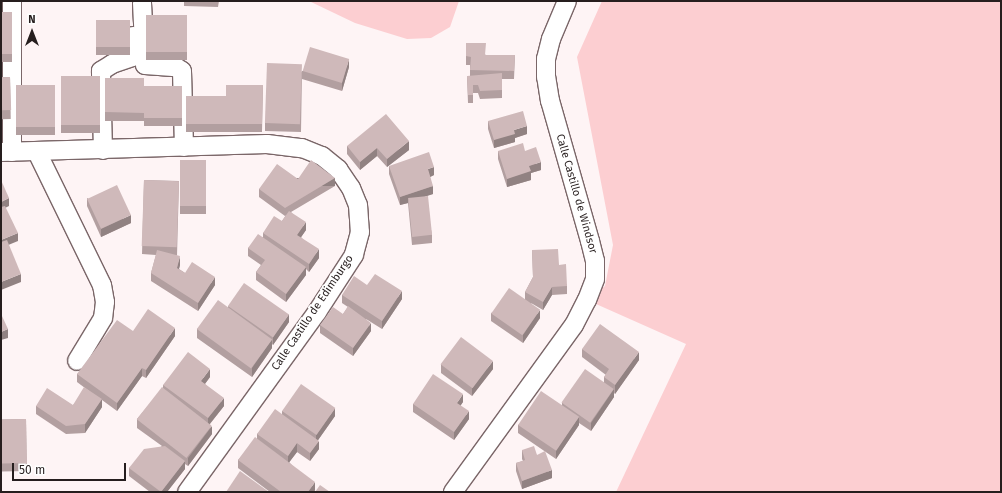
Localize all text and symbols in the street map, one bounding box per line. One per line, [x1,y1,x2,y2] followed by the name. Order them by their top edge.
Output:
[12,12,52,52] north arrow
[28,13,36,26] text: N
[553,133,599,255] street label: Calle Castillo de Windsor
[269,253,357,373] street label: Calle Castillo de Edimburgo
[14,455,128,481] scale bar
[19,463,45,477] text: 50 m

